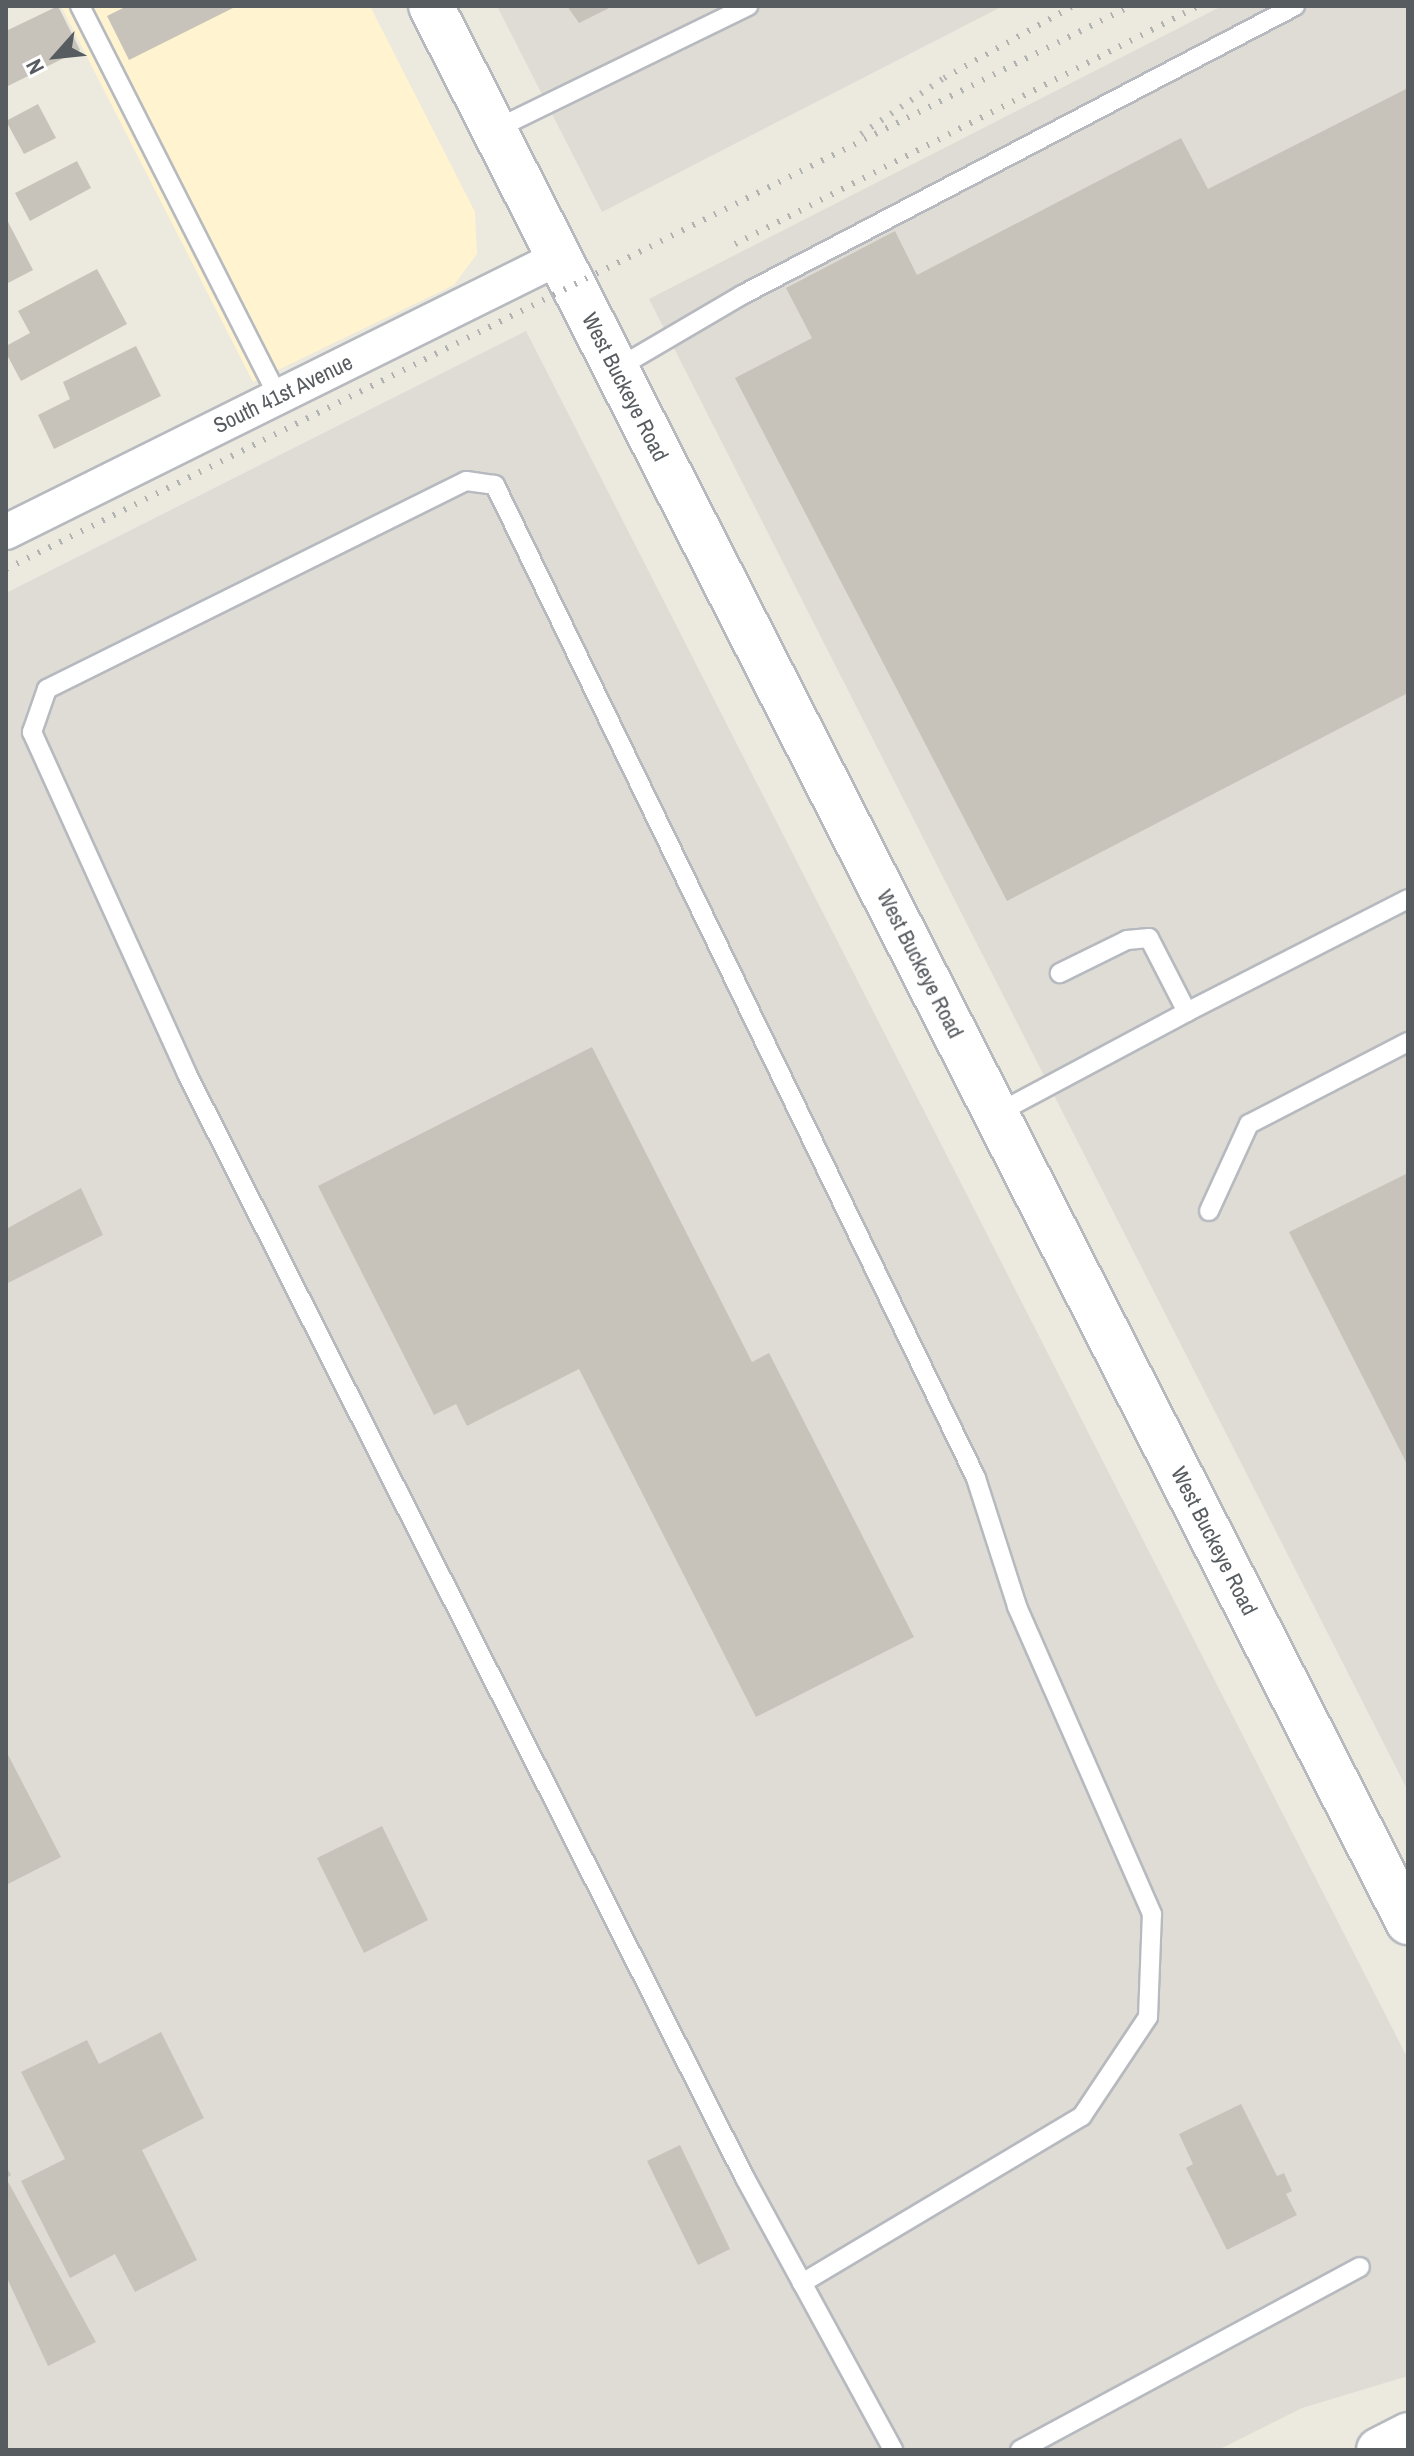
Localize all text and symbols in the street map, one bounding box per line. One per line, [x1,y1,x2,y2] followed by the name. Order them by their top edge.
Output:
[16,16,96,96] north arrow
[18,54,51,80] text: N
[576,308,674,466] street label: West Buckeye Road
[209,349,357,439] street label: South 41st Avenue
[871,885,969,1043] street label: West Buckeye Road
[1165,1462,1263,1620] street label: West Buckeye Road

